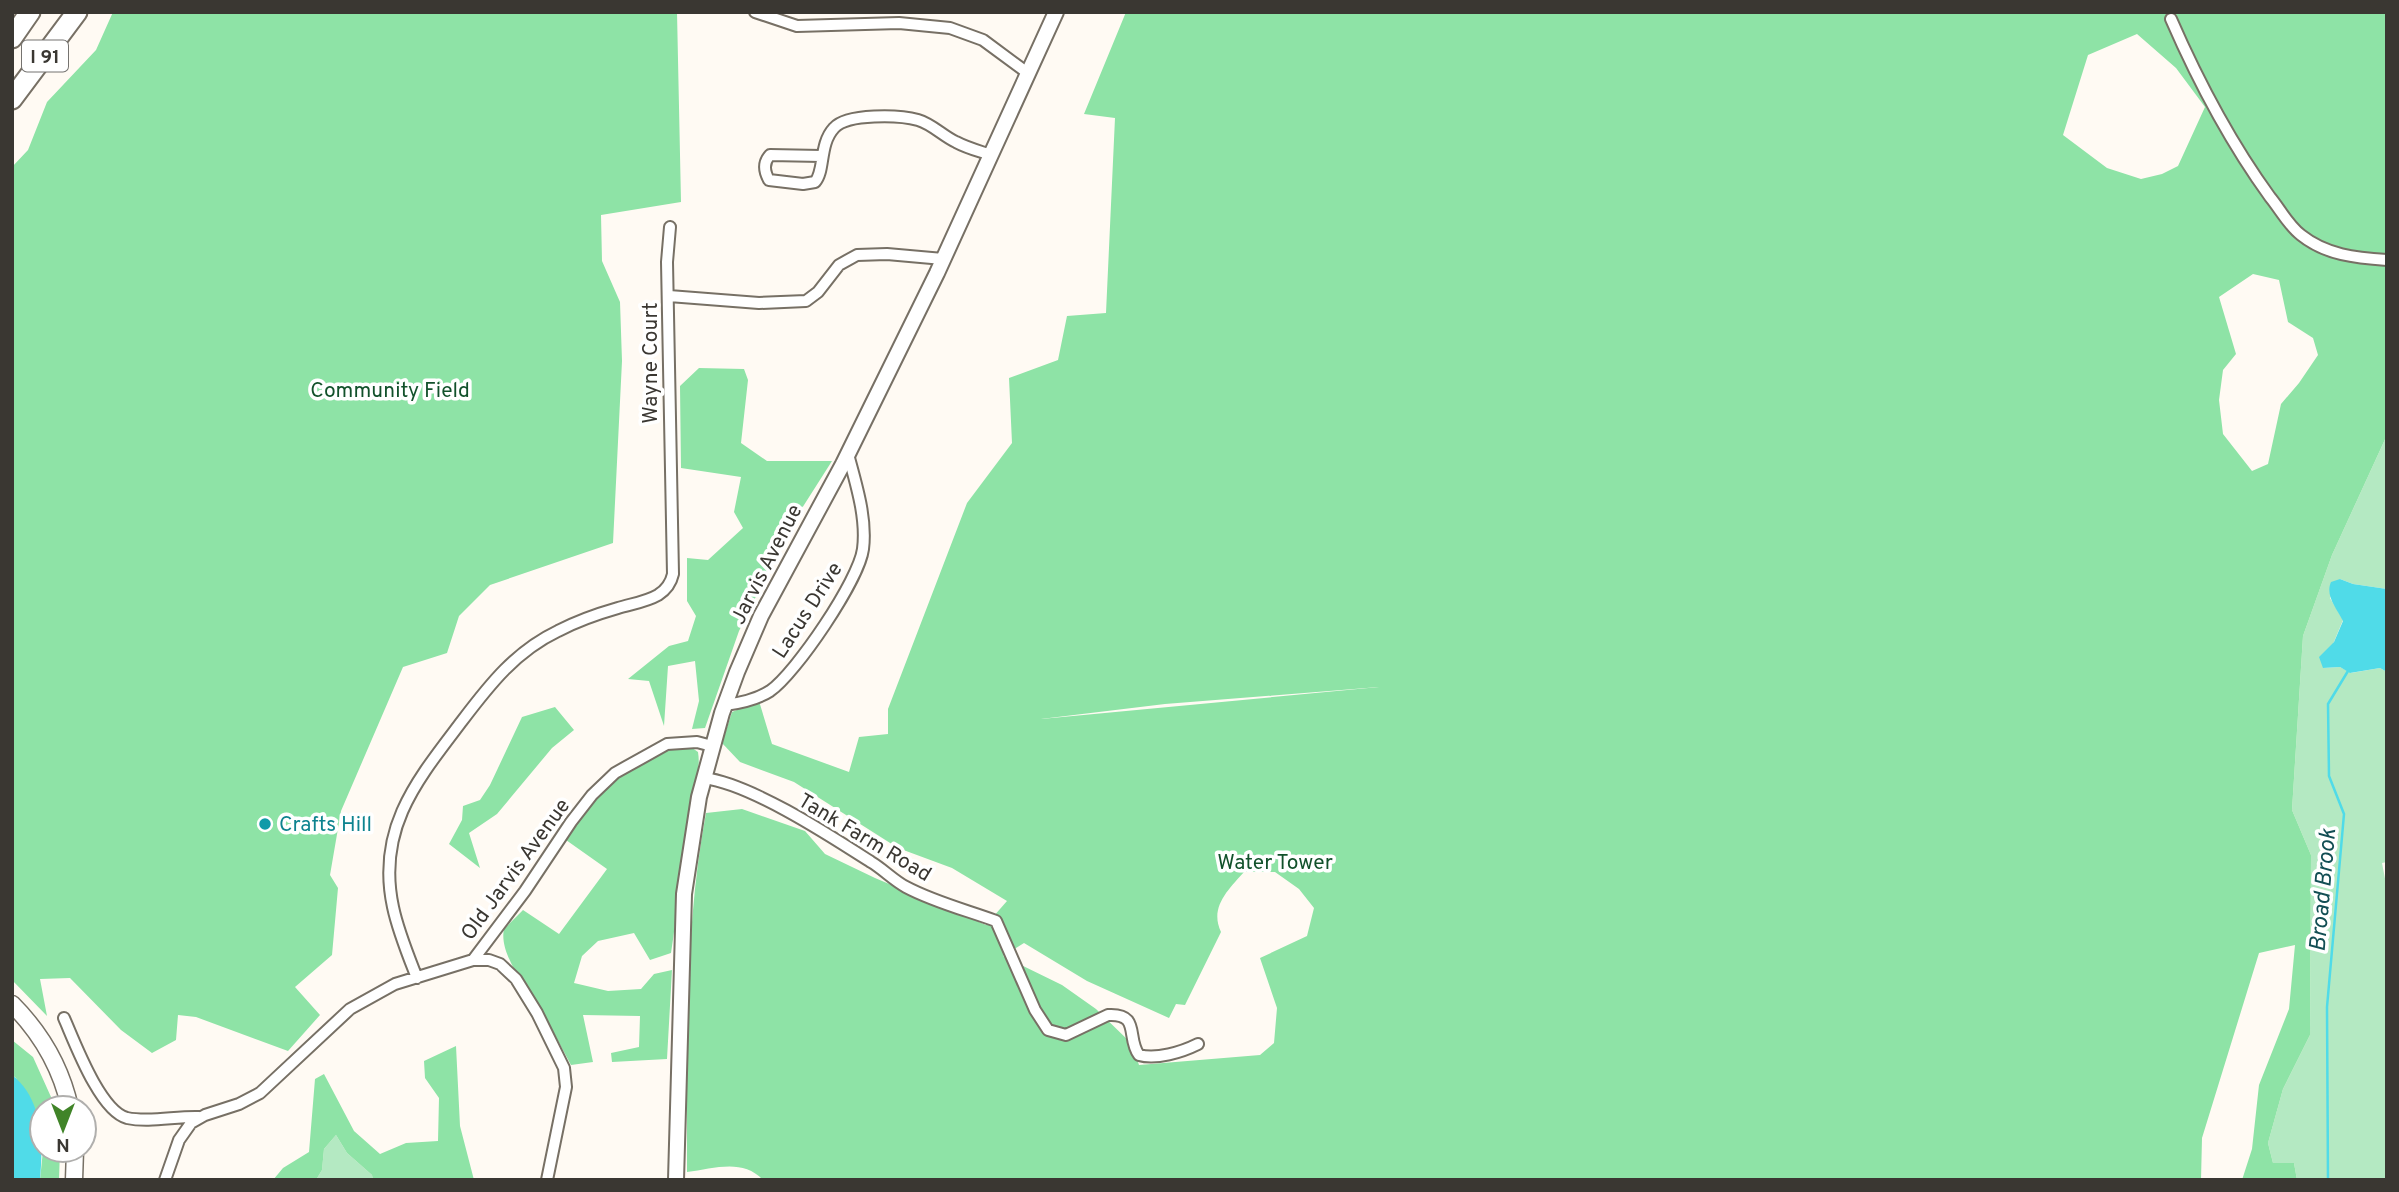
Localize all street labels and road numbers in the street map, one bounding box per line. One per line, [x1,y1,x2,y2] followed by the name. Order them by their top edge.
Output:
[22,40,68,72] road number: I 91
[638,302,665,424] street label: Wayne Court
[725,500,809,629] street label: Jarvis Avenue
[767,557,849,664] street label: Lacus Drive
[793,788,936,889] street label: Tank Farm Road
[456,794,577,946] street label: Old Jarvis Avenue

